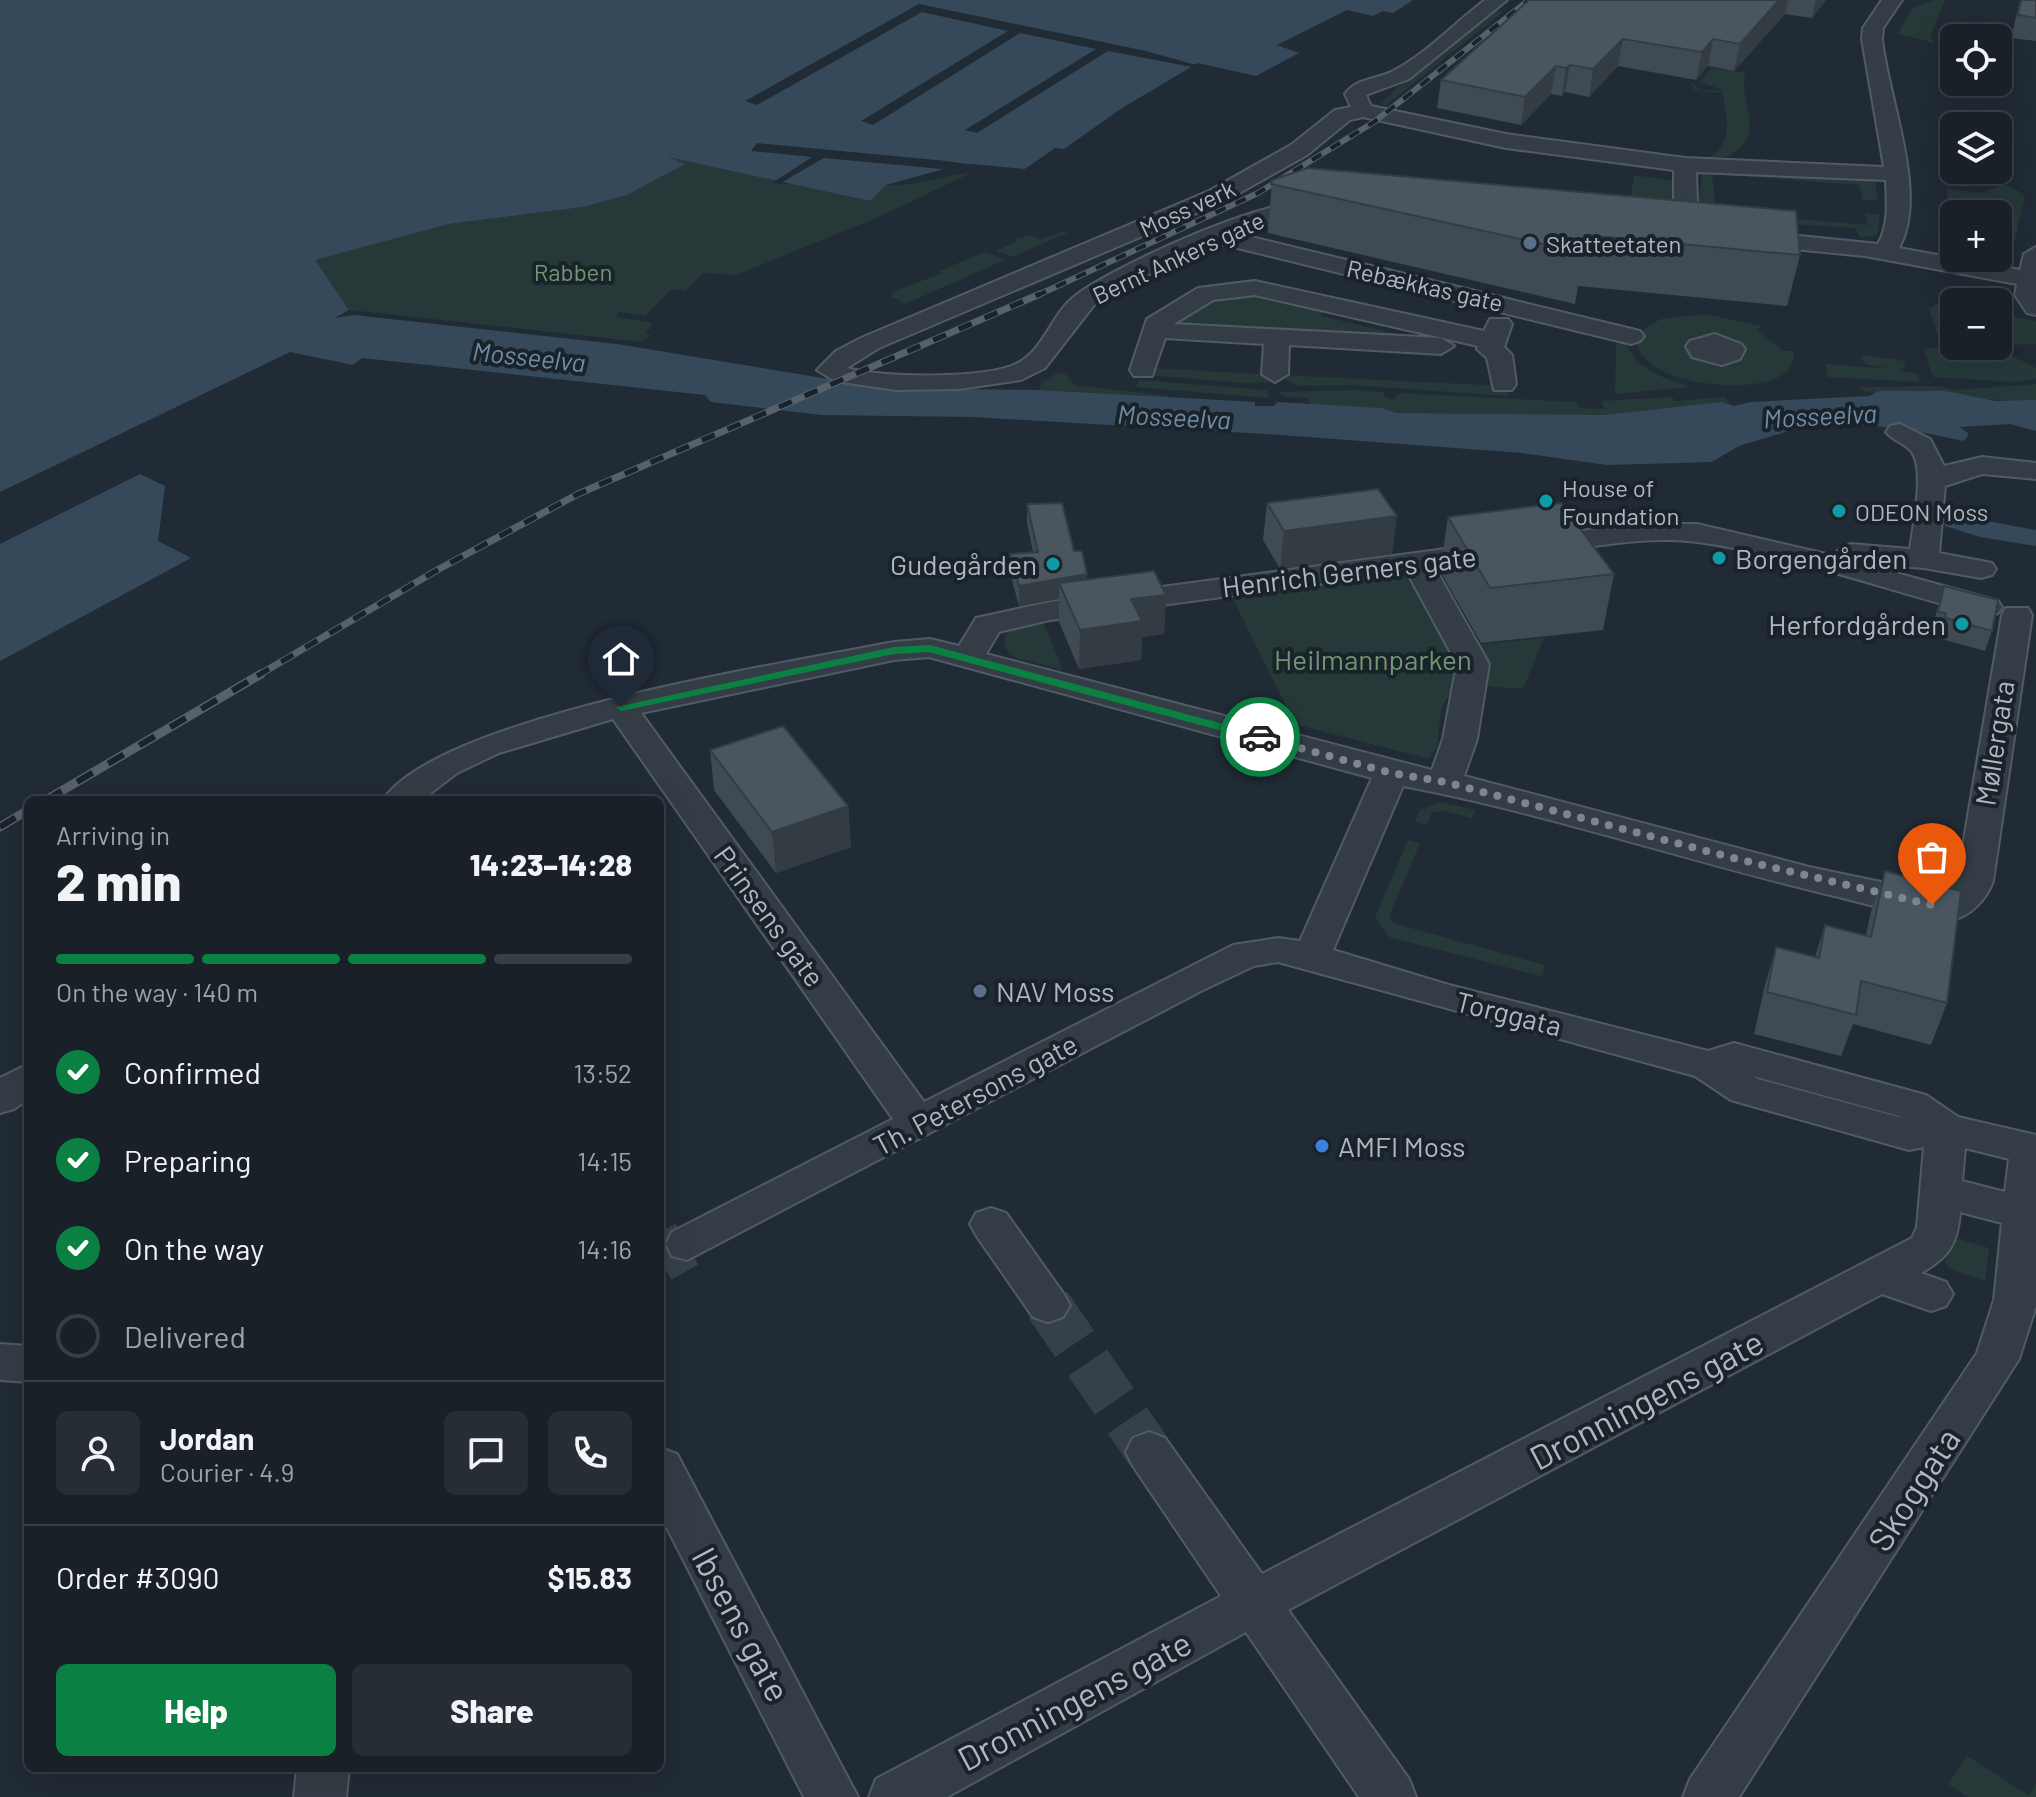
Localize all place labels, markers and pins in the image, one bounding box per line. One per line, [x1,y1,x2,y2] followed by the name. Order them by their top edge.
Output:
[1546,229,1682,258] place label: Skatteetaten
[1521,234,1539,252] marker: Skatteetaten
[1562,473,1680,530] place label: House of Foundation
[1537,492,1555,510] marker: House of Foundation
[1855,497,1988,526] place label: ODEON Moss
[1830,502,1848,520] marker: ODEON Moss
[1735,541,1907,575] place label: Borgengården
[890,547,1037,581] place label: Gudegården
[1710,549,1728,567] marker: Borgengården
[1044,555,1062,573] marker: Gudegården
[1768,607,1946,641] place label: Herfordgården
[1953,615,1971,633] marker: Herfordgården
[587,625,655,707] pin
[1898,823,1966,905] pin
[996,974,1114,1008] place label: NAV Moss
[971,982,989,1000] marker: NAV Moss
[1338,1129,1466,1163] place label: AMFI Moss
[1313,1137,1331,1155] marker: AMFI Moss

